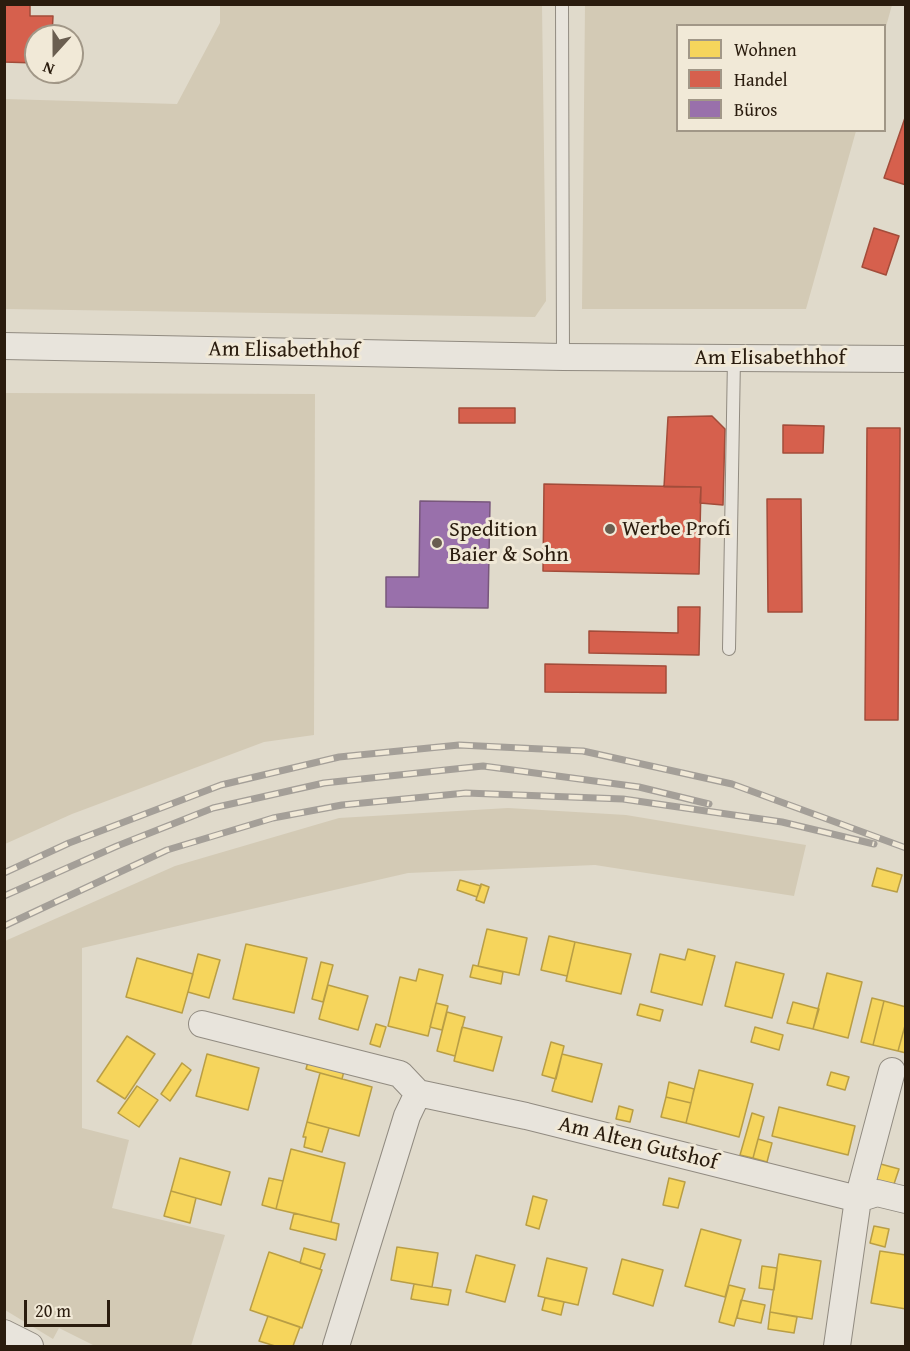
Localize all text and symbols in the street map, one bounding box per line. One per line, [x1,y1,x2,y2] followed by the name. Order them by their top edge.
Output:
[24,24,84,84] north arrow
[676,24,886,132] legend
[734,36,797,63] text: Wohnen
[39,56,58,82] text: N
[734,66,788,93] text: Handel
[734,96,777,123] text: Büros
[208,336,360,366] street label: Am Elisabethhof
[694,345,846,371] street label: Am Elisabethhof
[622,516,731,542] place label: Werbe Profi
[449,517,569,568] place label: Spedition Baier & Sohn
[603,522,617,536] marker: Werbe Profi
[430,536,444,550] marker: Spedition Baier & Sohn
[556,1111,720,1177] street label: Am Alten Gutshof
[27,1288,112,1326] scale bar
[35,1297,71,1324] text: 20 m

